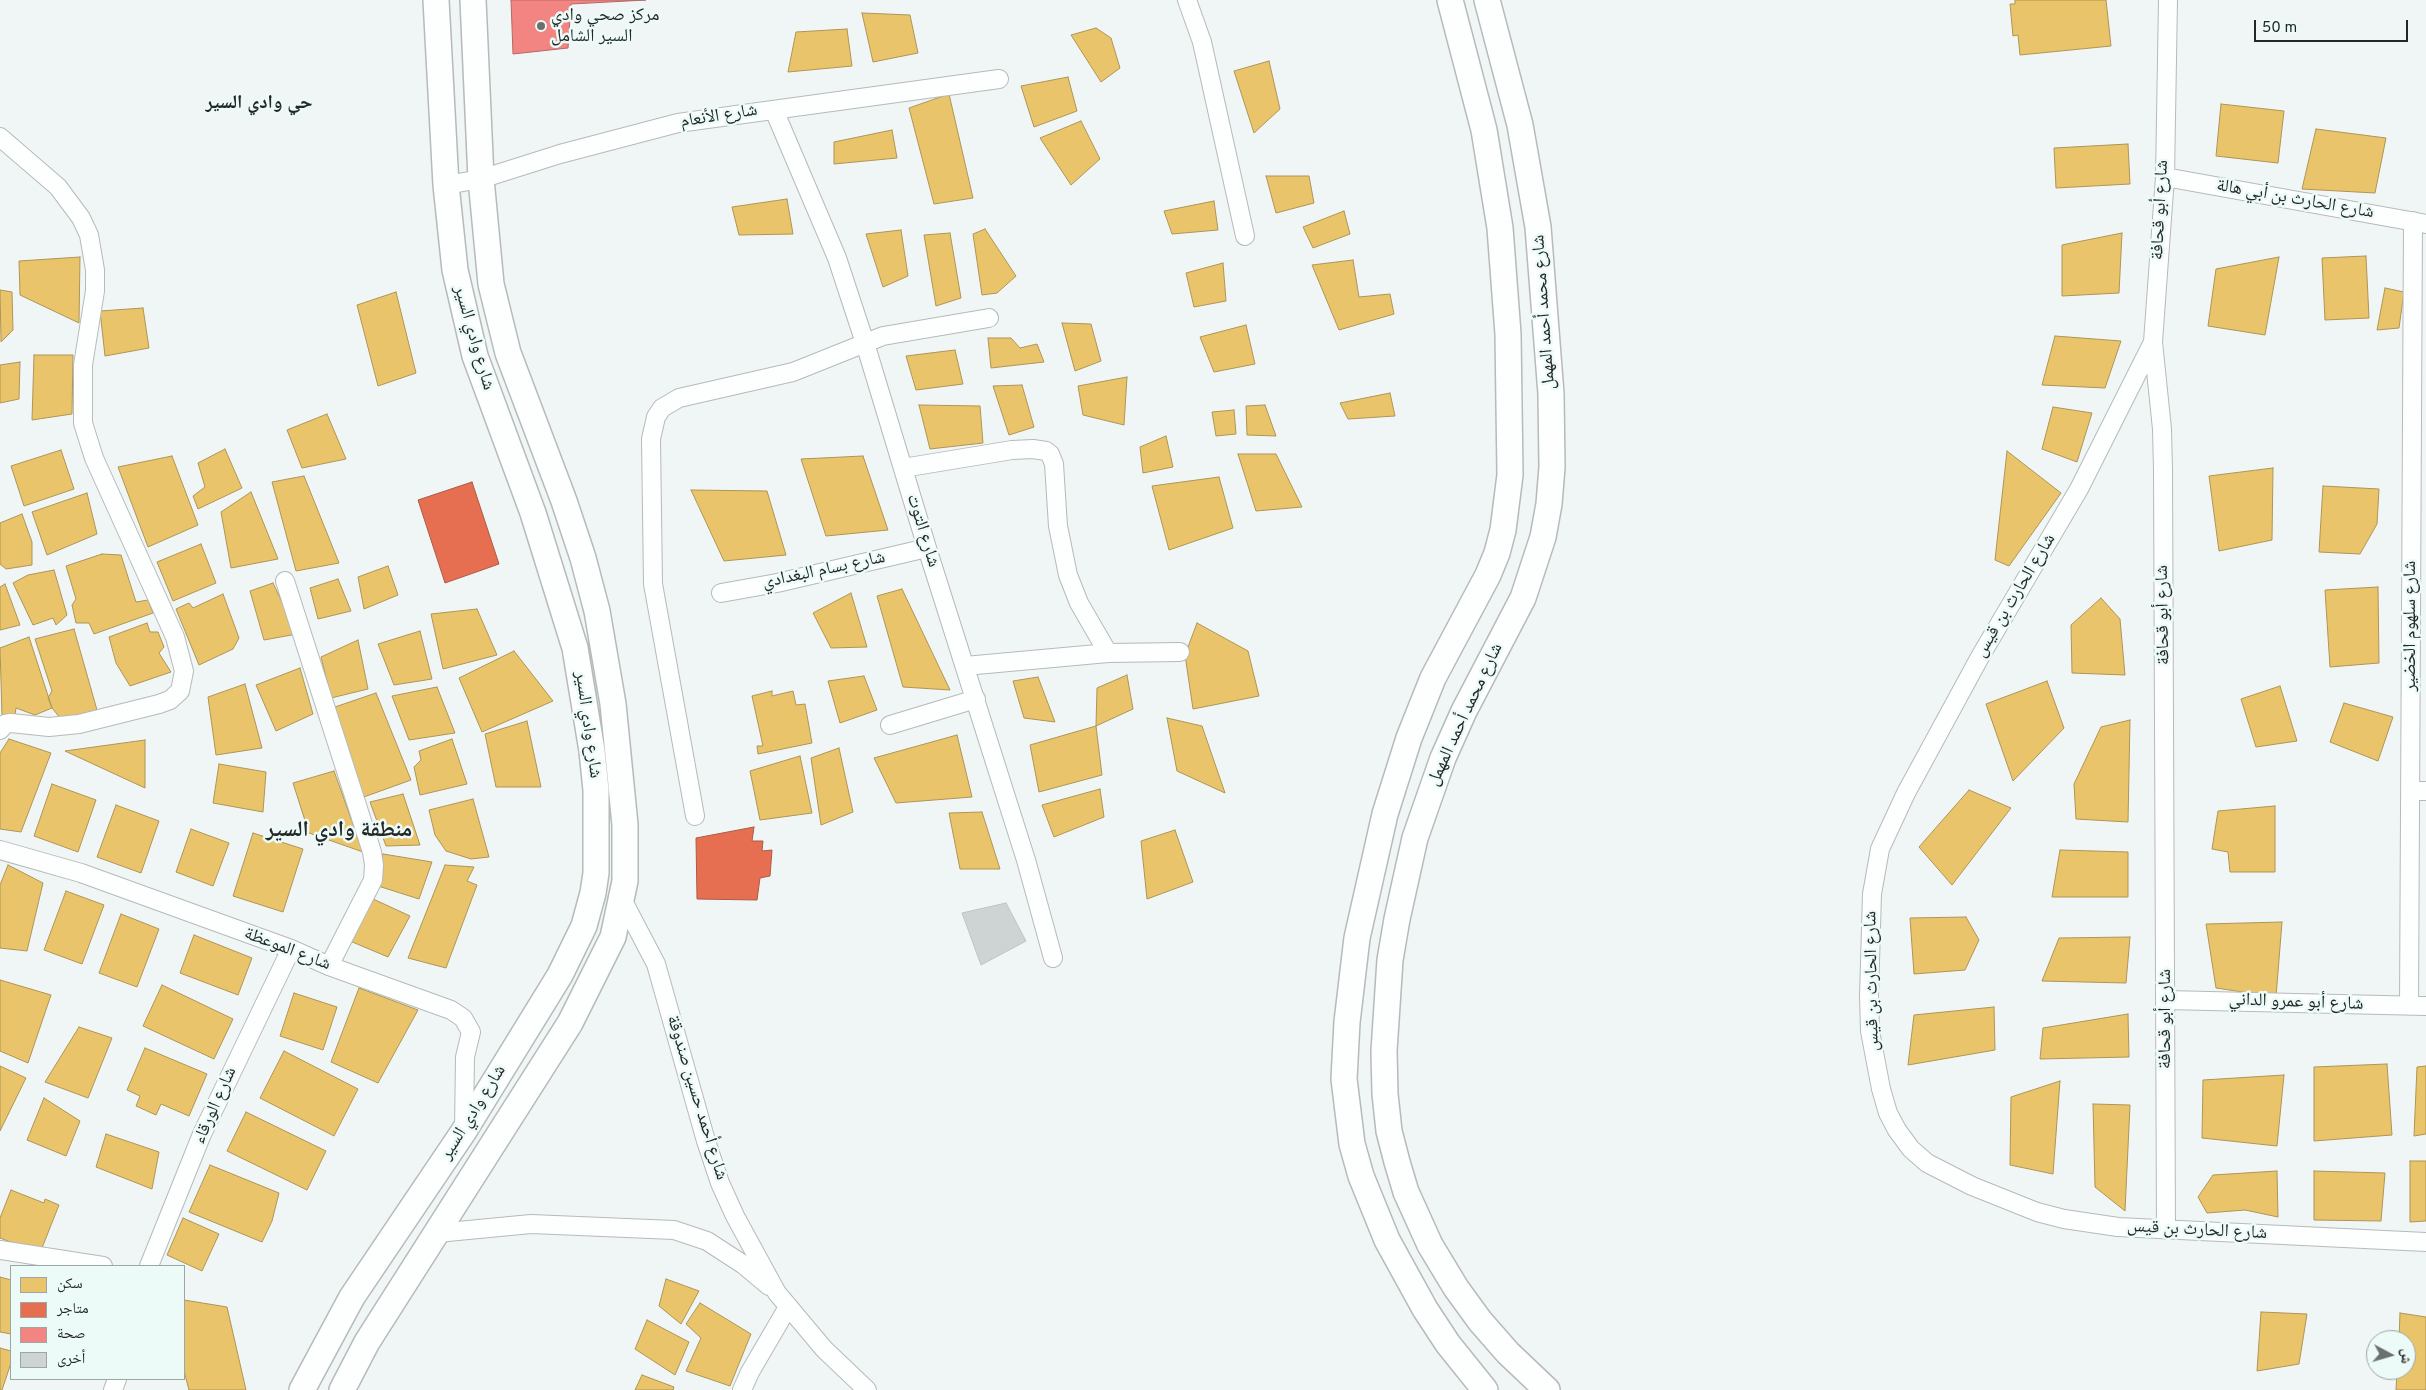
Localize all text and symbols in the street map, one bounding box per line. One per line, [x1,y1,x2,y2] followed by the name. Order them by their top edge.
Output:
[551,5,659,48] place label: مركز صحي وادي السير الشامل
[2256,10,2410,42] scale bar
[2262,19,2297,38] text: 50 m
[535,20,547,32] marker: مركز صحي وادي السير الشامل
[205,93,313,115] district label: حي وادي السير
[679,100,759,134] street label: شارع الأنعام
[2148,159,2174,261] street label: شارع أبو قحافة
[2215,176,2375,224] street label: شارع الحارث بن أبي هالة
[1529,234,1561,390] street label: شارع محمد أحمد المهمل
[448,283,498,393] street label: شارع وادي السير
[901,492,943,570] street label: شارع التوت
[1971,530,2061,662] street label: شارع الحارث بن قيس
[761,547,887,595] street label: شارع بسام البغدادي
[2400,561,2422,691] street label: شارع سلهوم الخضير
[2152,565,2176,665] street label: شارع أبو قحافة
[1423,640,1509,790] street label: شارع محمد أحمد المهمل
[569,670,605,780] street label: شارع وادي السير
[266,819,412,845] district label: منطقة وادي السير
[1861,911,1885,1051] street label: شارع الحارث بن قيس
[241,924,333,976] street label: شارع الموعظة
[2155,969,2177,1069] street label: شارع أبو قحافة
[2228,990,2364,1016] street label: شارع أبو عمرو الداني
[661,1013,731,1183] street label: شارع أحمد حسين صندوقة
[436,1062,512,1164] street label: شارع وادي السير
[189,1064,243,1148] street label: شارع الورقاء
[2126,1217,2268,1245] street label: شارع الحارث بن قيس
[10,1265,185,1380] legend
[57,1275,83,1294] text: سكن
[57,1300,89,1319] text: متاجر
[57,1325,86,1344] text: صحة
[2366,1330,2416,1380] north arrow
[2396,1348,2415,1365] text: ش
[57,1350,85,1369] text: أخرى

